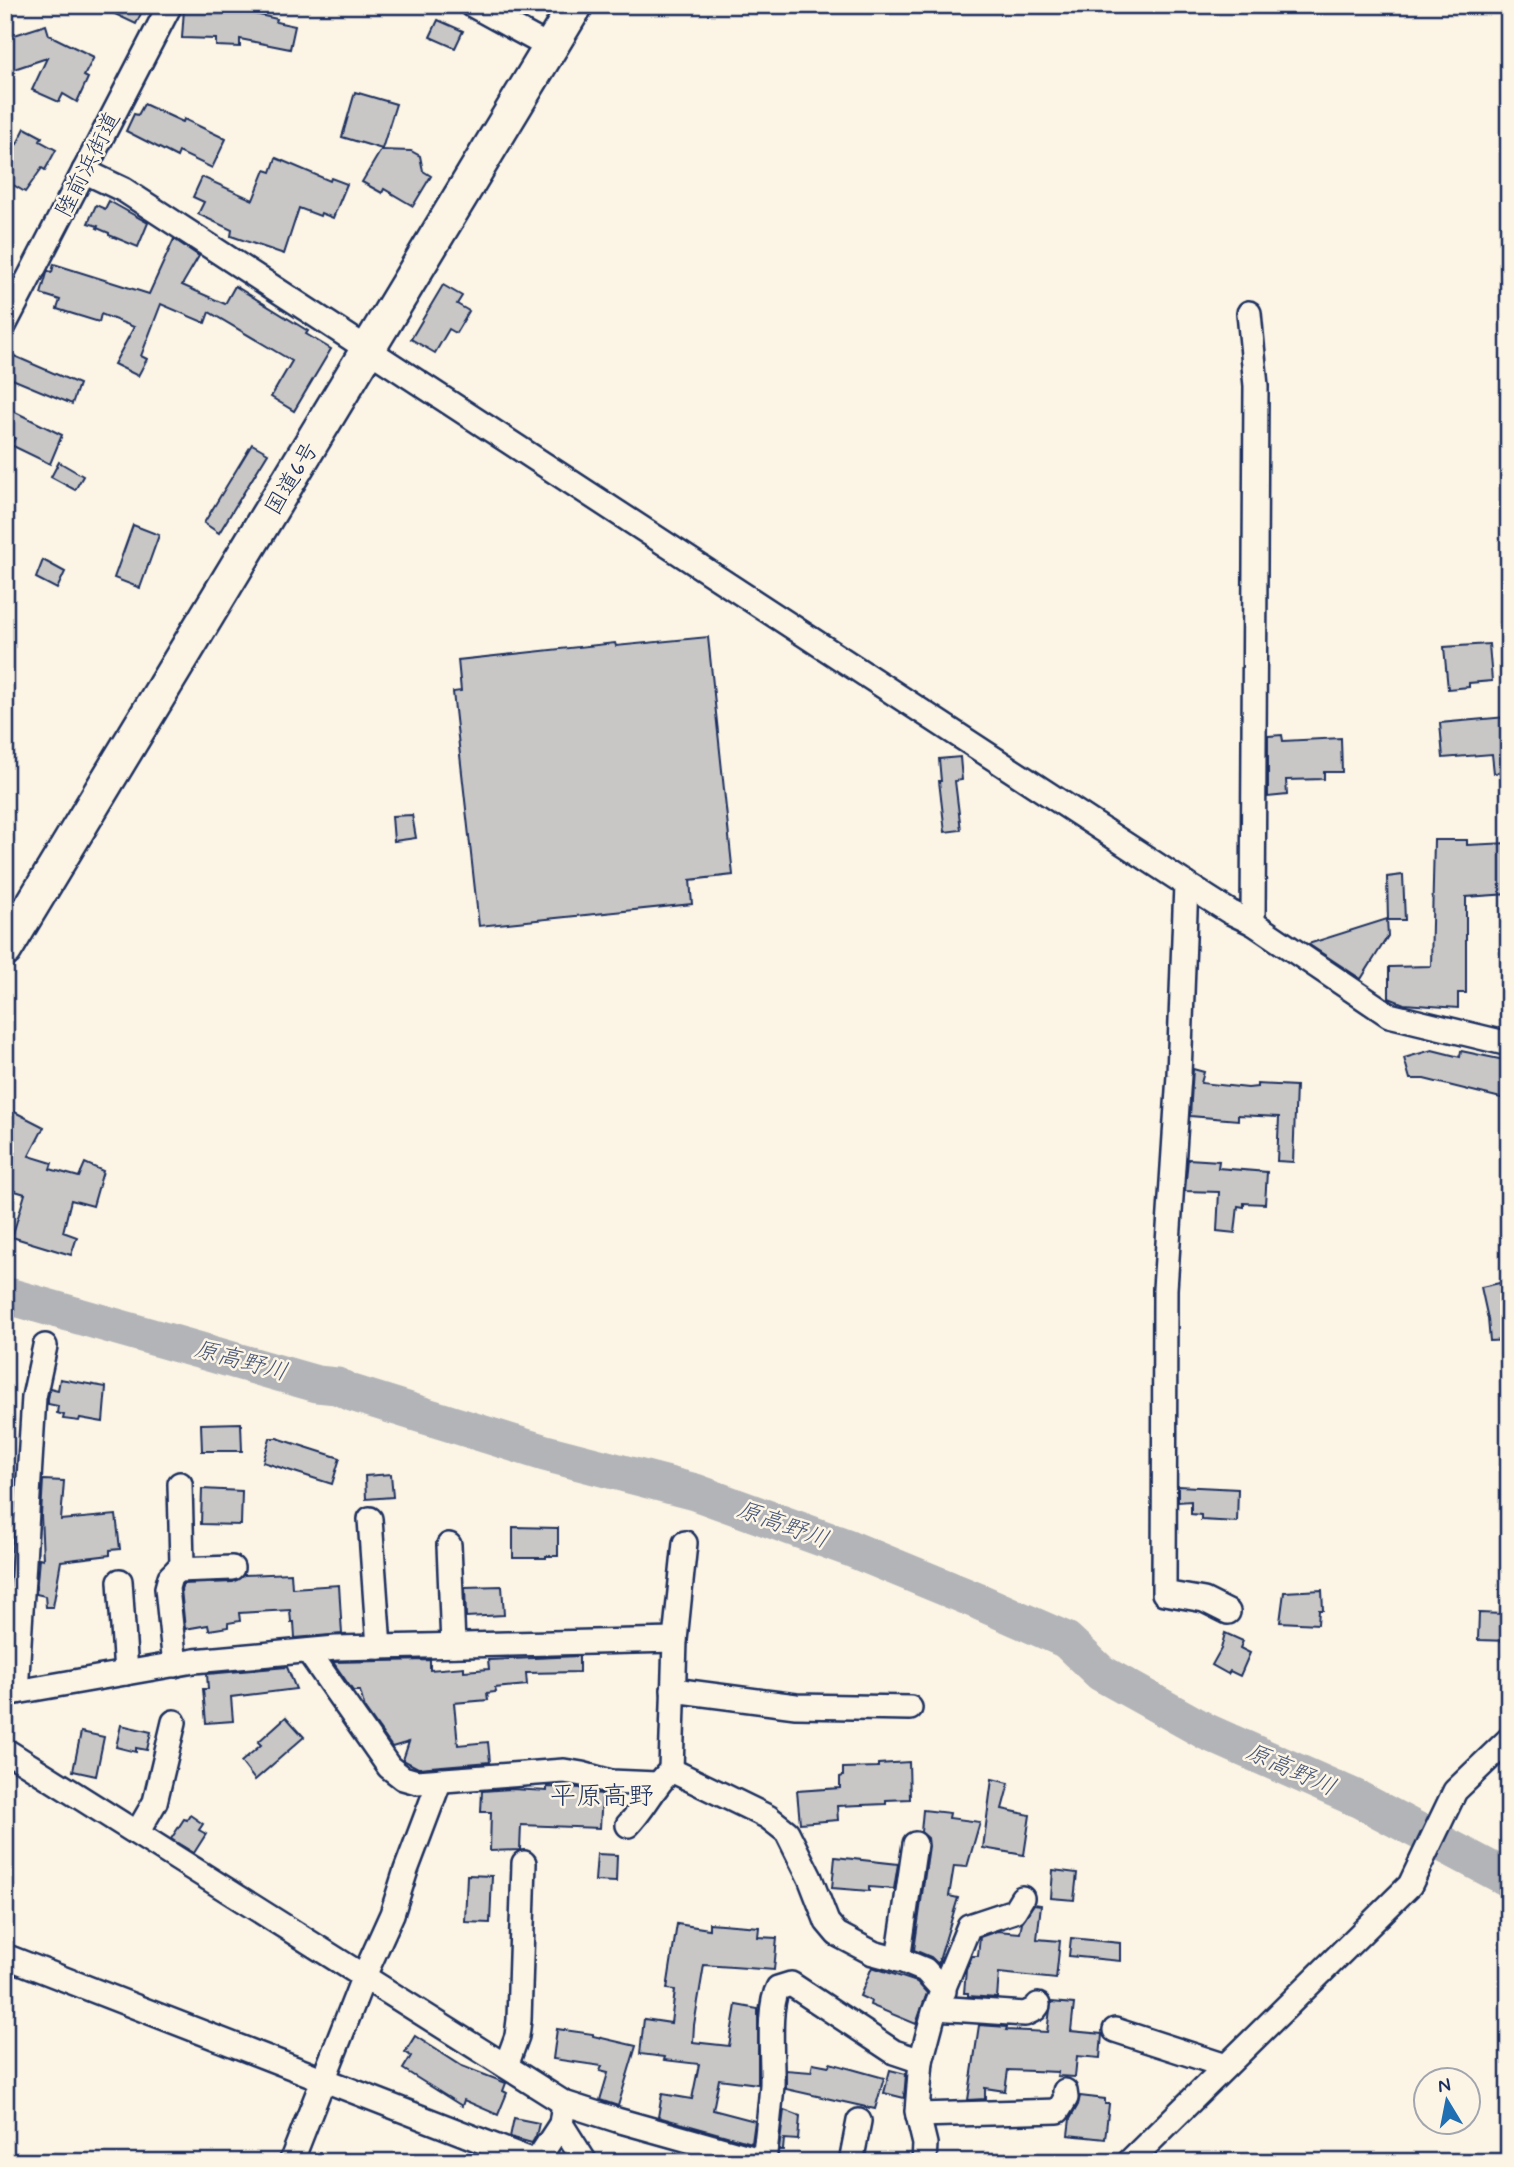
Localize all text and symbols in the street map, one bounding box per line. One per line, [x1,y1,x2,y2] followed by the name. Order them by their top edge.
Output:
[49,107,128,223] street label: 陸前浜街道
[259,437,326,521] street label: 国道6号
[190,1334,291,1389] water label: 原高野川
[732,1494,833,1556] water label: 原高野川
[1240,1737,1341,1804] water label: 原高野川
[550,1780,654,1814] district label: 平原高野
[1412,2066,1482,2136] north arrow
[1436,2072,1453,2099] text: N

